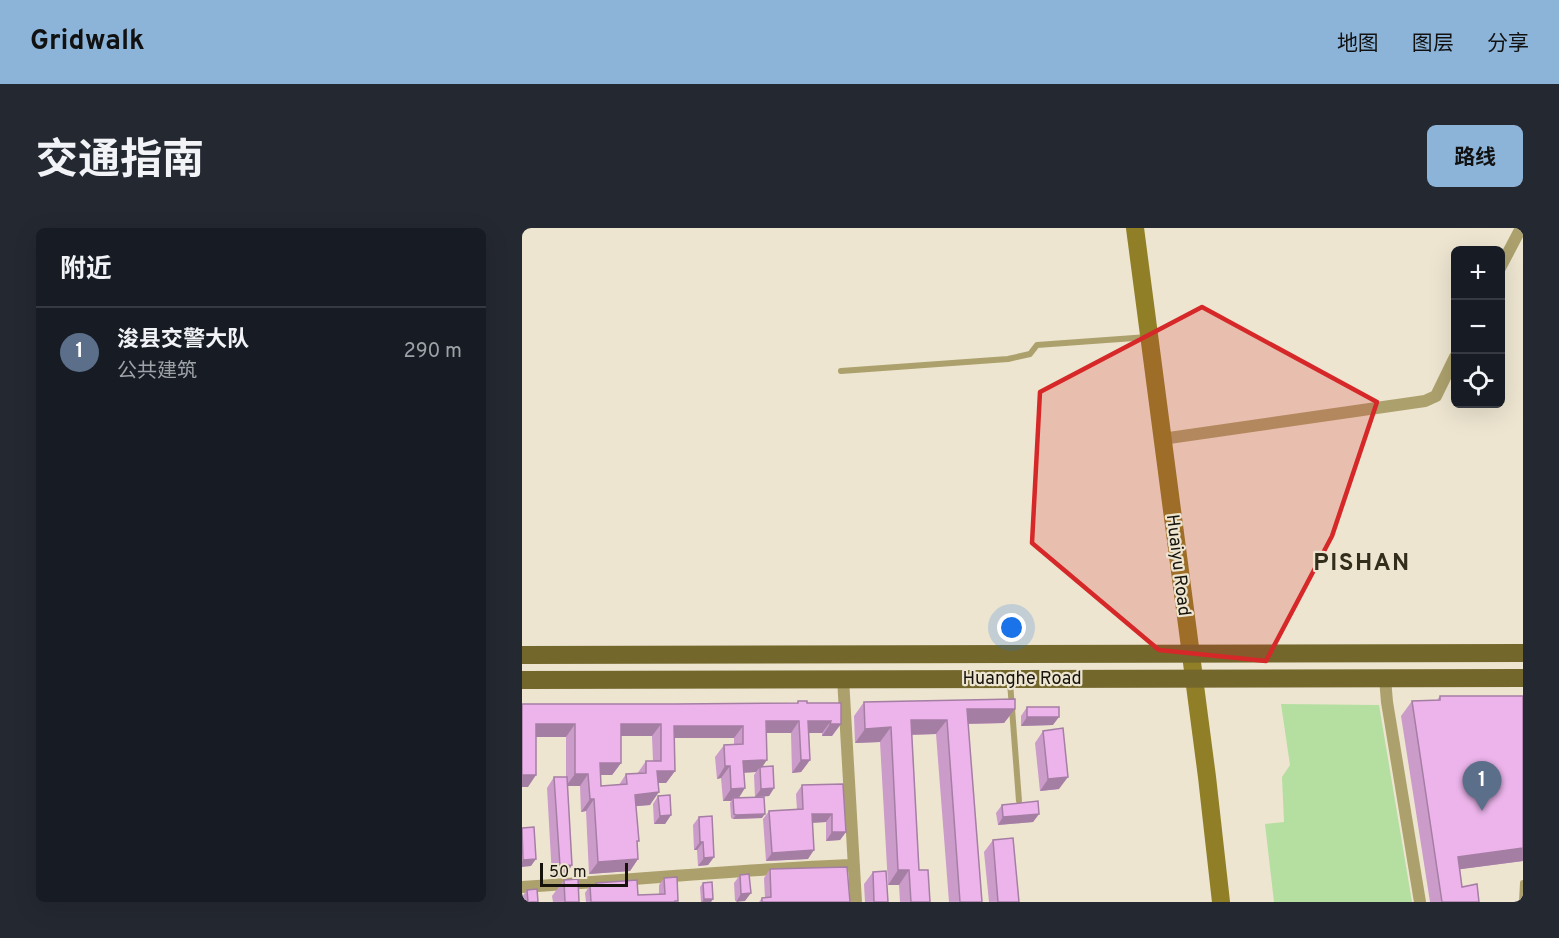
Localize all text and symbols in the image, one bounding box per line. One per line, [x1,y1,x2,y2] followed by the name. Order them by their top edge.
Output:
[30,24,145,60] text: Gridwalk
[1337,31,1379,58] text: 地图
[1412,31,1454,58] text: 图层
[1487,31,1529,58] text: 分享
[1427,125,1523,187] button: 路线
[36,136,204,189] text: 交通指南
[1451,246,1505,408] map controls
[1451,246,1505,300] button: +
[60,254,112,287] text: 附近
[1451,300,1505,354] button: −
[117,327,249,354] text: 浚县交警大队
[76,339,84,365] text: 1
[404,339,462,365] text: 290 m
[1451,354,1505,408] button: locate
[117,359,197,385] text: 公共建筑
[1160,513,1195,617] street label: Huaiyu Road
[1313,549,1411,579] district label: PISHAN
[997,613,1026,642] your location
[962,668,1082,691] street label: Huanghe Road
[1462,762,1502,811] pin: 1
[540,860,628,888] scale bar
[549,863,587,883] text: 50 m

